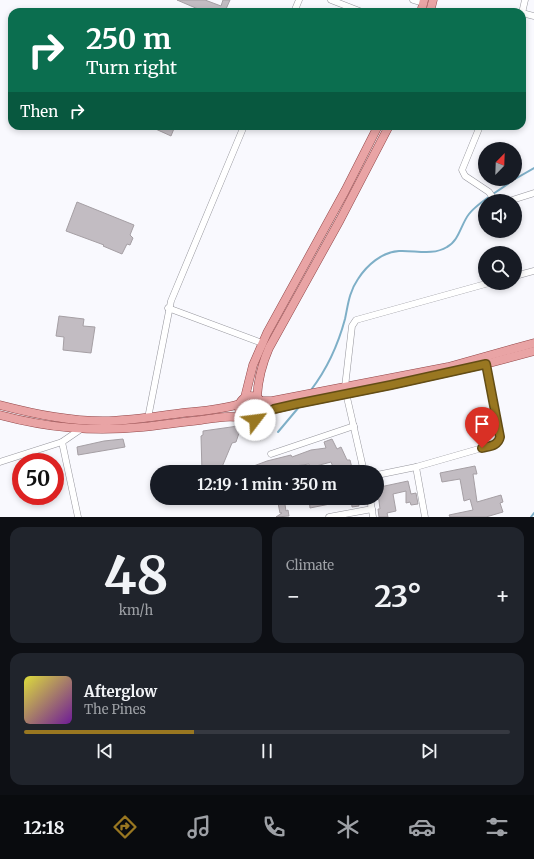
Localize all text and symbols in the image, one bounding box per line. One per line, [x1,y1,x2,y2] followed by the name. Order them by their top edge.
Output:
[86,21,171,57] text: 250 m
[20,24,72,76] icon: right
[86,56,177,79] text: Turn right
[66,100,88,122] icon: right
[20,102,58,121] text: Then
[478,142,522,186] north arrow
[478,142,522,290] map controls
[478,194,522,238] button: sound
[478,246,522,290] button: search
[234,399,276,441] position arrow
[465,407,499,448] pin
[471,413,493,435] icon: arrive
[12,453,64,505] speed limit sign: 50
[197,475,337,494] text: 12:19 · 1 min · 350 m
[103,543,169,608] text: 48
[286,557,334,574] text: Climate
[374,577,422,615] text: 23°
[286,582,301,610] text: −
[495,582,510,610] text: +
[119,602,153,619] text: km/h
[84,682,157,701] text: Afterglow
[84,701,146,718] text: The Pines
[94,740,116,762] icon: previous
[256,740,278,762] icon: pause
[418,740,440,762] icon: next
[111,813,139,841] icon: directions
[185,813,213,841] icon: music
[260,813,288,841] icon: phone
[334,813,362,841] icon: climate
[408,813,436,841] icon: car
[483,813,511,841] icon: filters
[23,816,65,839] text: 12:18

